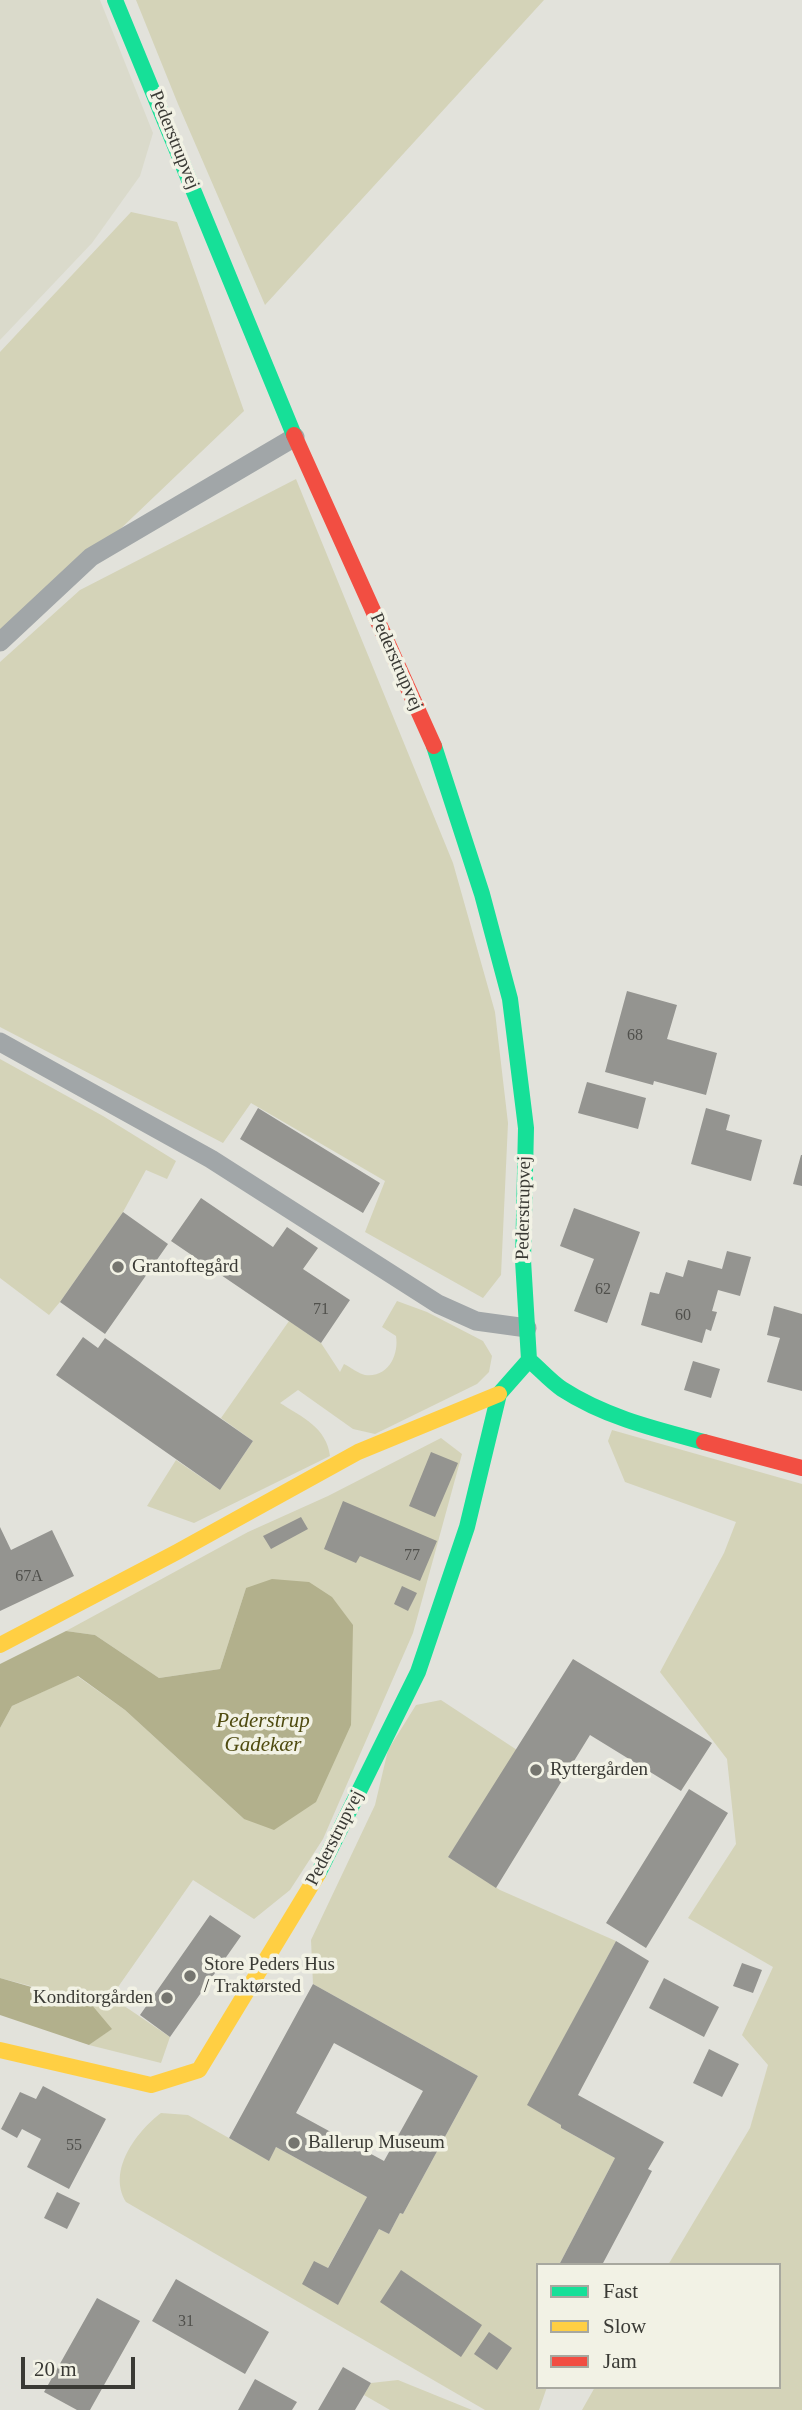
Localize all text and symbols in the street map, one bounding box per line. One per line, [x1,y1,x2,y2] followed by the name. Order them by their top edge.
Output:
[144,87,204,193] street label: Pederstrupvej
[364,610,428,714] street label: Pederstrupvej
[627,1026,643,1046] house number: 68
[512,1156,536,1260] street label: Pederstrupvej
[132,1256,239,1278] place label: Grantoftegård
[110,1259,126,1275] marker: Grantoftegård
[595,1280,611,1300] house number: 62
[313,1300,329,1320] house number: 71
[675,1306,691,1326] house number: 60
[404,1546,420,1566] house number: 77
[15,1567,43,1587] house number: 67A
[216,1708,310,1758] water label: Pederstrup Gadekær
[550,1759,648,1781] place label: Ryttergården
[528,1762,544,1778] marker: Ryttergården
[301,1786,369,1890] street label: Pederstrupvej
[204,1954,335,1998] place label: Store Peders Hus / Traktørsted
[182,1968,198,1984] marker: Store Peders Hus / Traktørsted
[33,1987,153,2009] place label: Konditorgården
[159,1990,175,2006] marker: Konditorgården
[308,2132,445,2154] place label: Ballerup Museum
[286,2135,302,2151] marker: Ballerup Museum
[66,2136,82,2156] house number: 55
[536,2263,781,2389] legend
[603,2279,638,2303] text: Fast
[178,2312,194,2332] house number: 31
[603,2314,646,2338] text: Slow
[24,2344,138,2388] scale bar
[603,2349,637,2373] text: Jam
[34,2357,77,2381] text: 20 m

